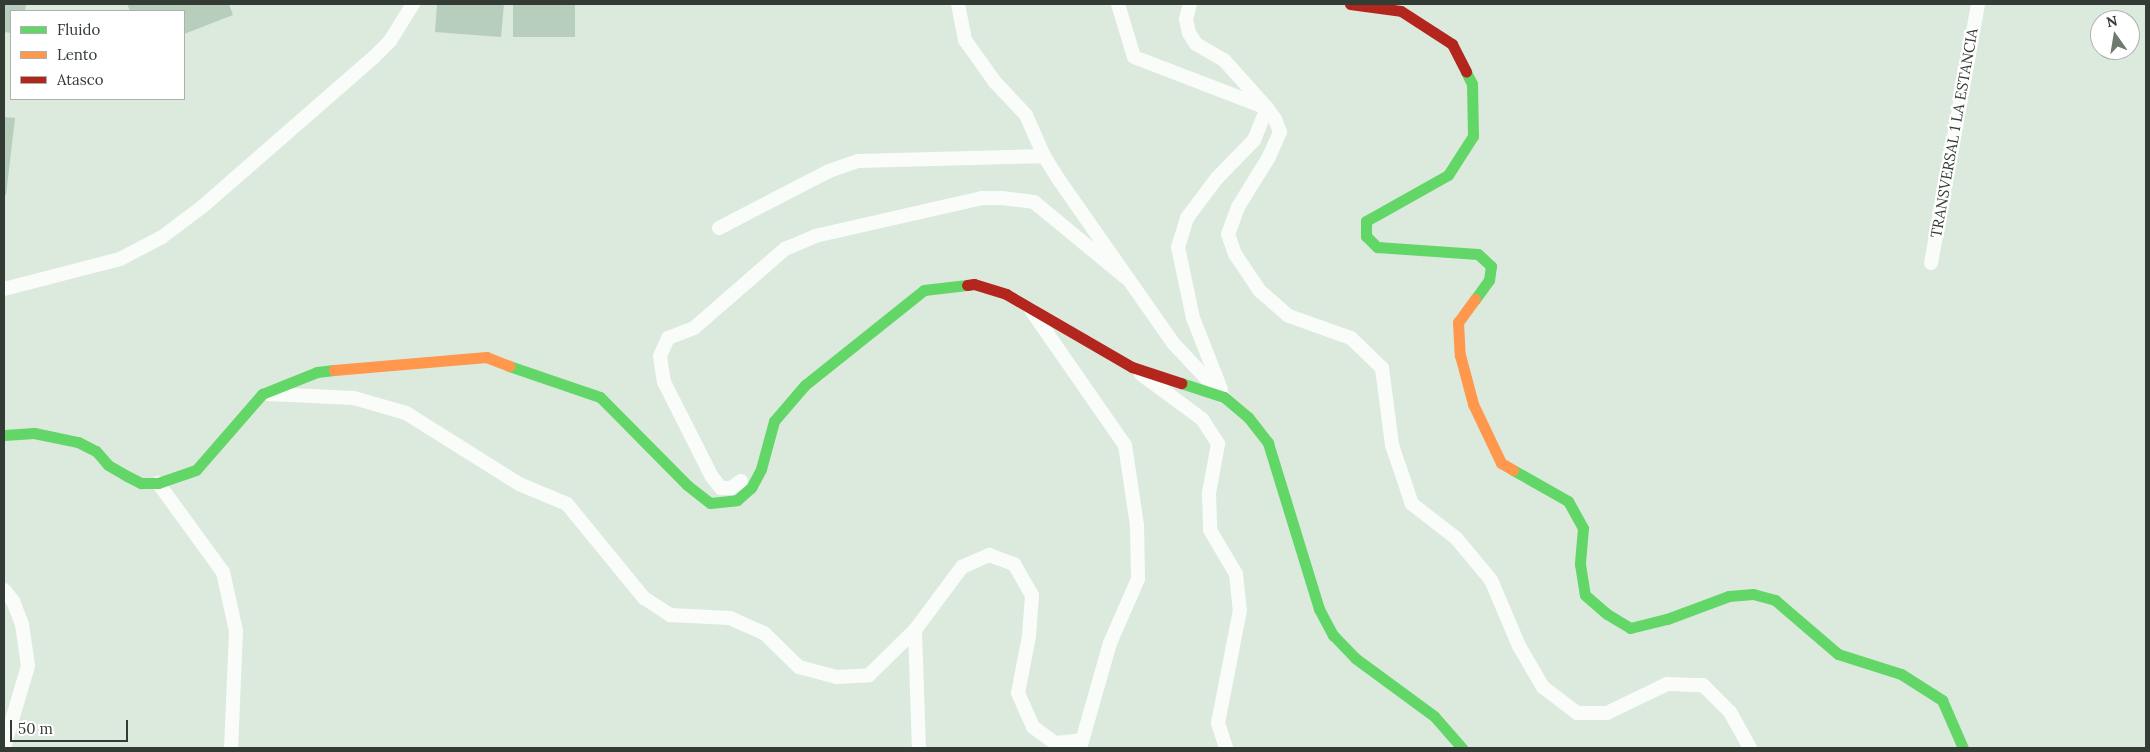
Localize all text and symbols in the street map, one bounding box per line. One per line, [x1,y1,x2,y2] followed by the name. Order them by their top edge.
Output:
[10,10,185,100] legend
[2090,10,2140,60] north arrow
[2105,11,2119,31] text: N
[57,20,100,39] text: Fluido
[1927,27,1981,239] street label: TRANSVERSAL 1 LA ESTANCIA
[57,45,97,64] text: Lento
[57,70,103,89] text: Atasco
[12,710,130,742] scale bar
[18,719,53,738] text: 50 m

